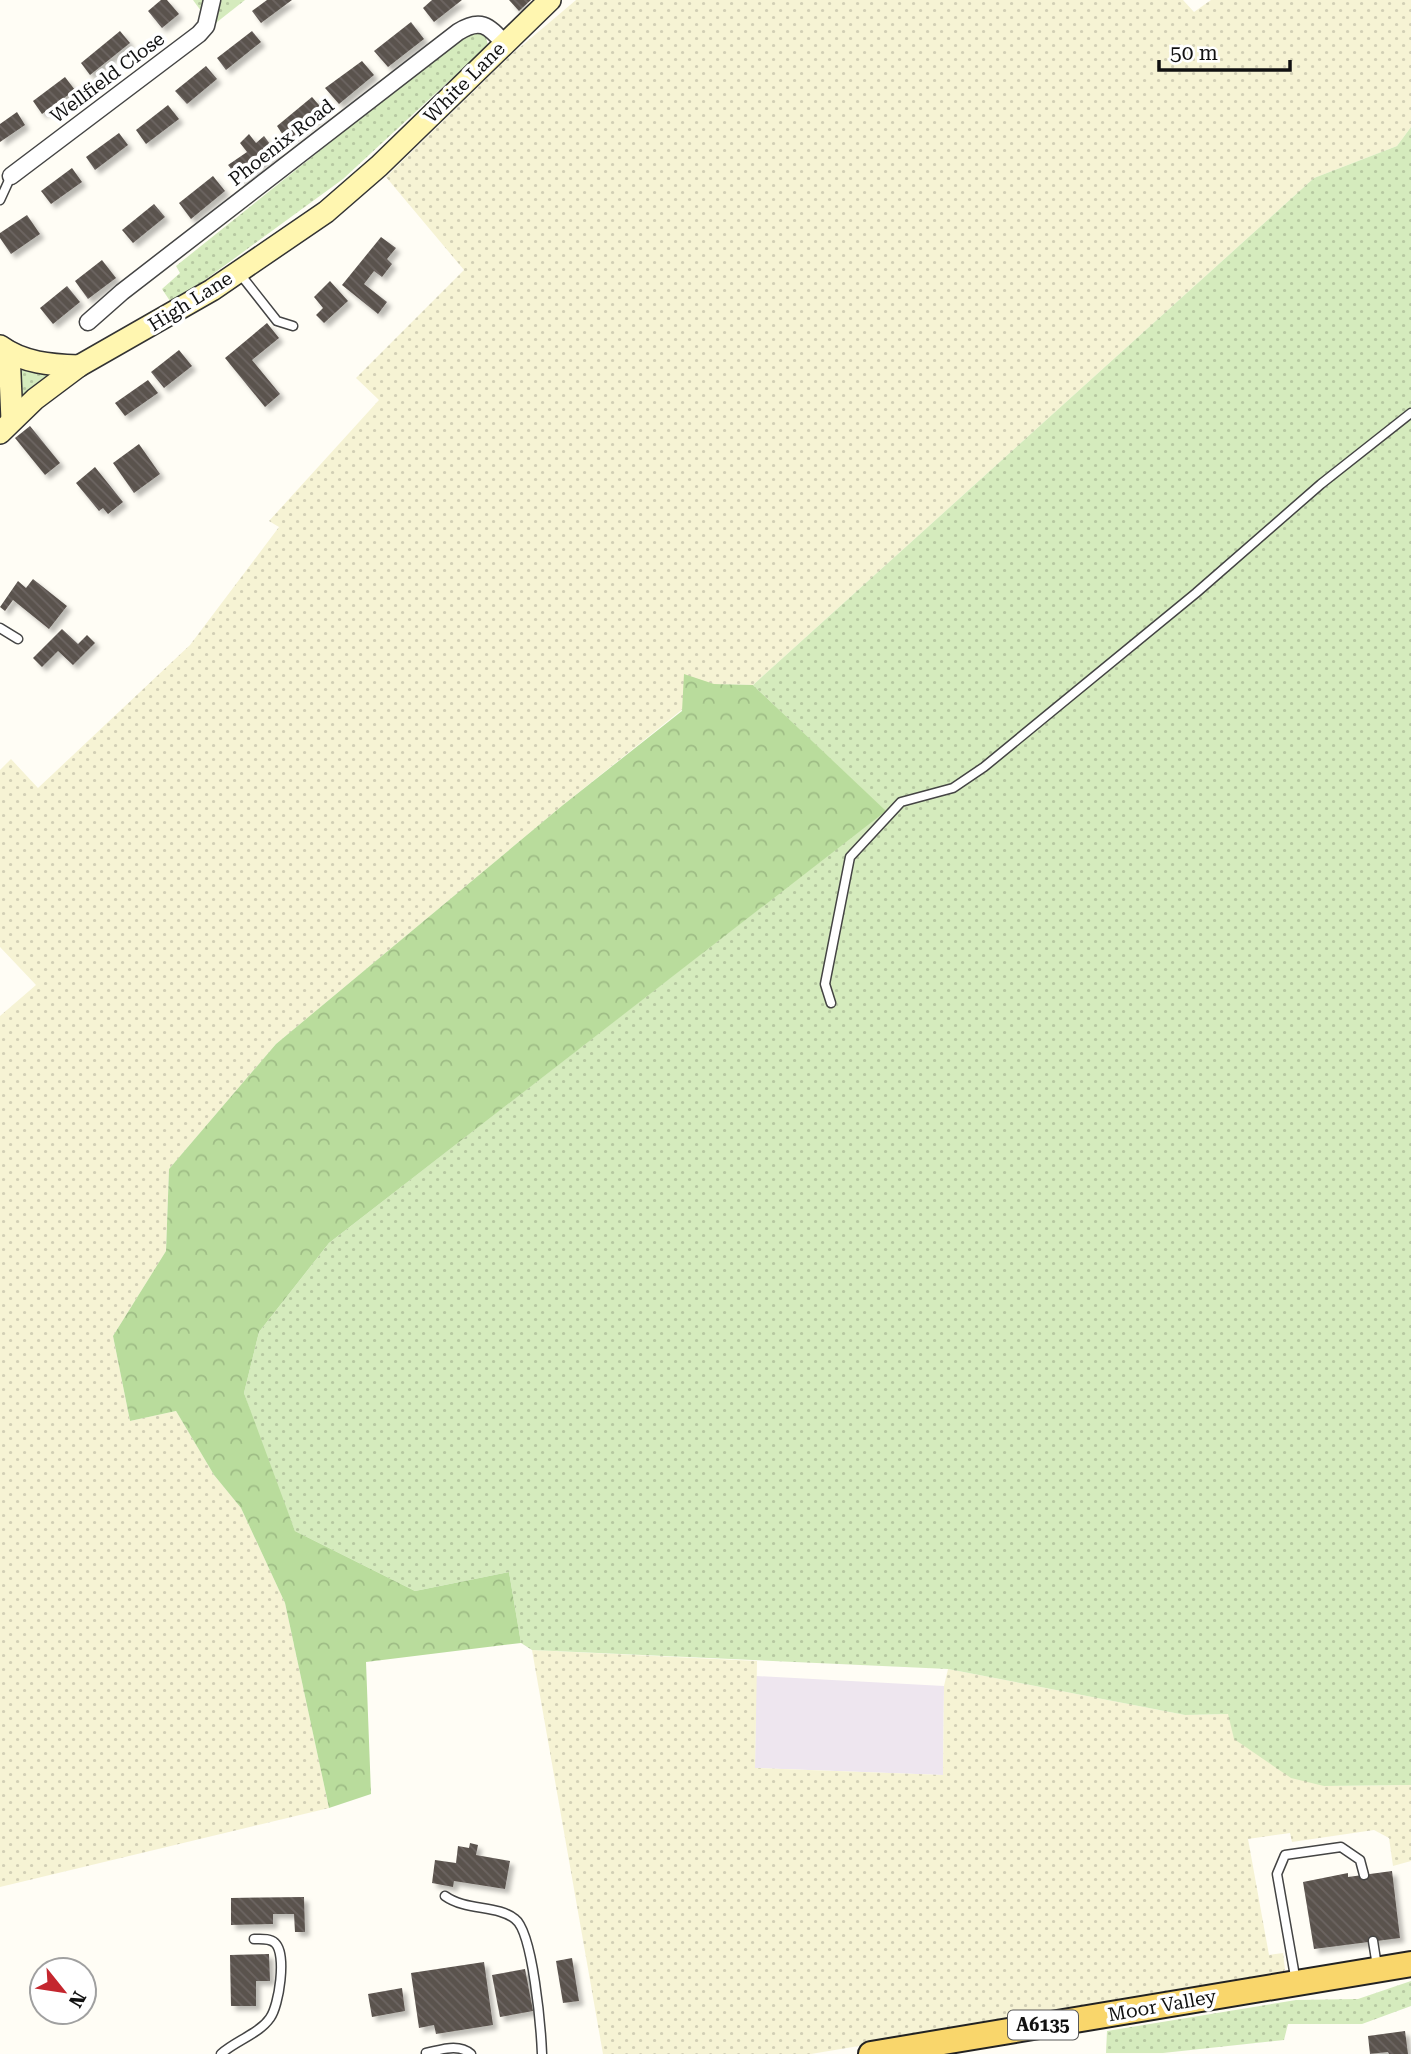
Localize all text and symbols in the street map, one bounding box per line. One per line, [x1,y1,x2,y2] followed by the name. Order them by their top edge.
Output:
[46,27,169,128] street label: Wellfield Close
[1159,28,1290,72] scale bar
[419,37,510,128] street label: White Lane
[1170,41,1218,65] text: 50 m
[224,94,339,191] street label: Phoenix Road
[144,267,237,336] street label: High Lane
[28,1956,98,2026] north arrow
[1106,1985,1219,2026] street label: Moor Valley
[63,1987,91,2012] text: N
[1008,2010,1078,2039] road number: A6135

